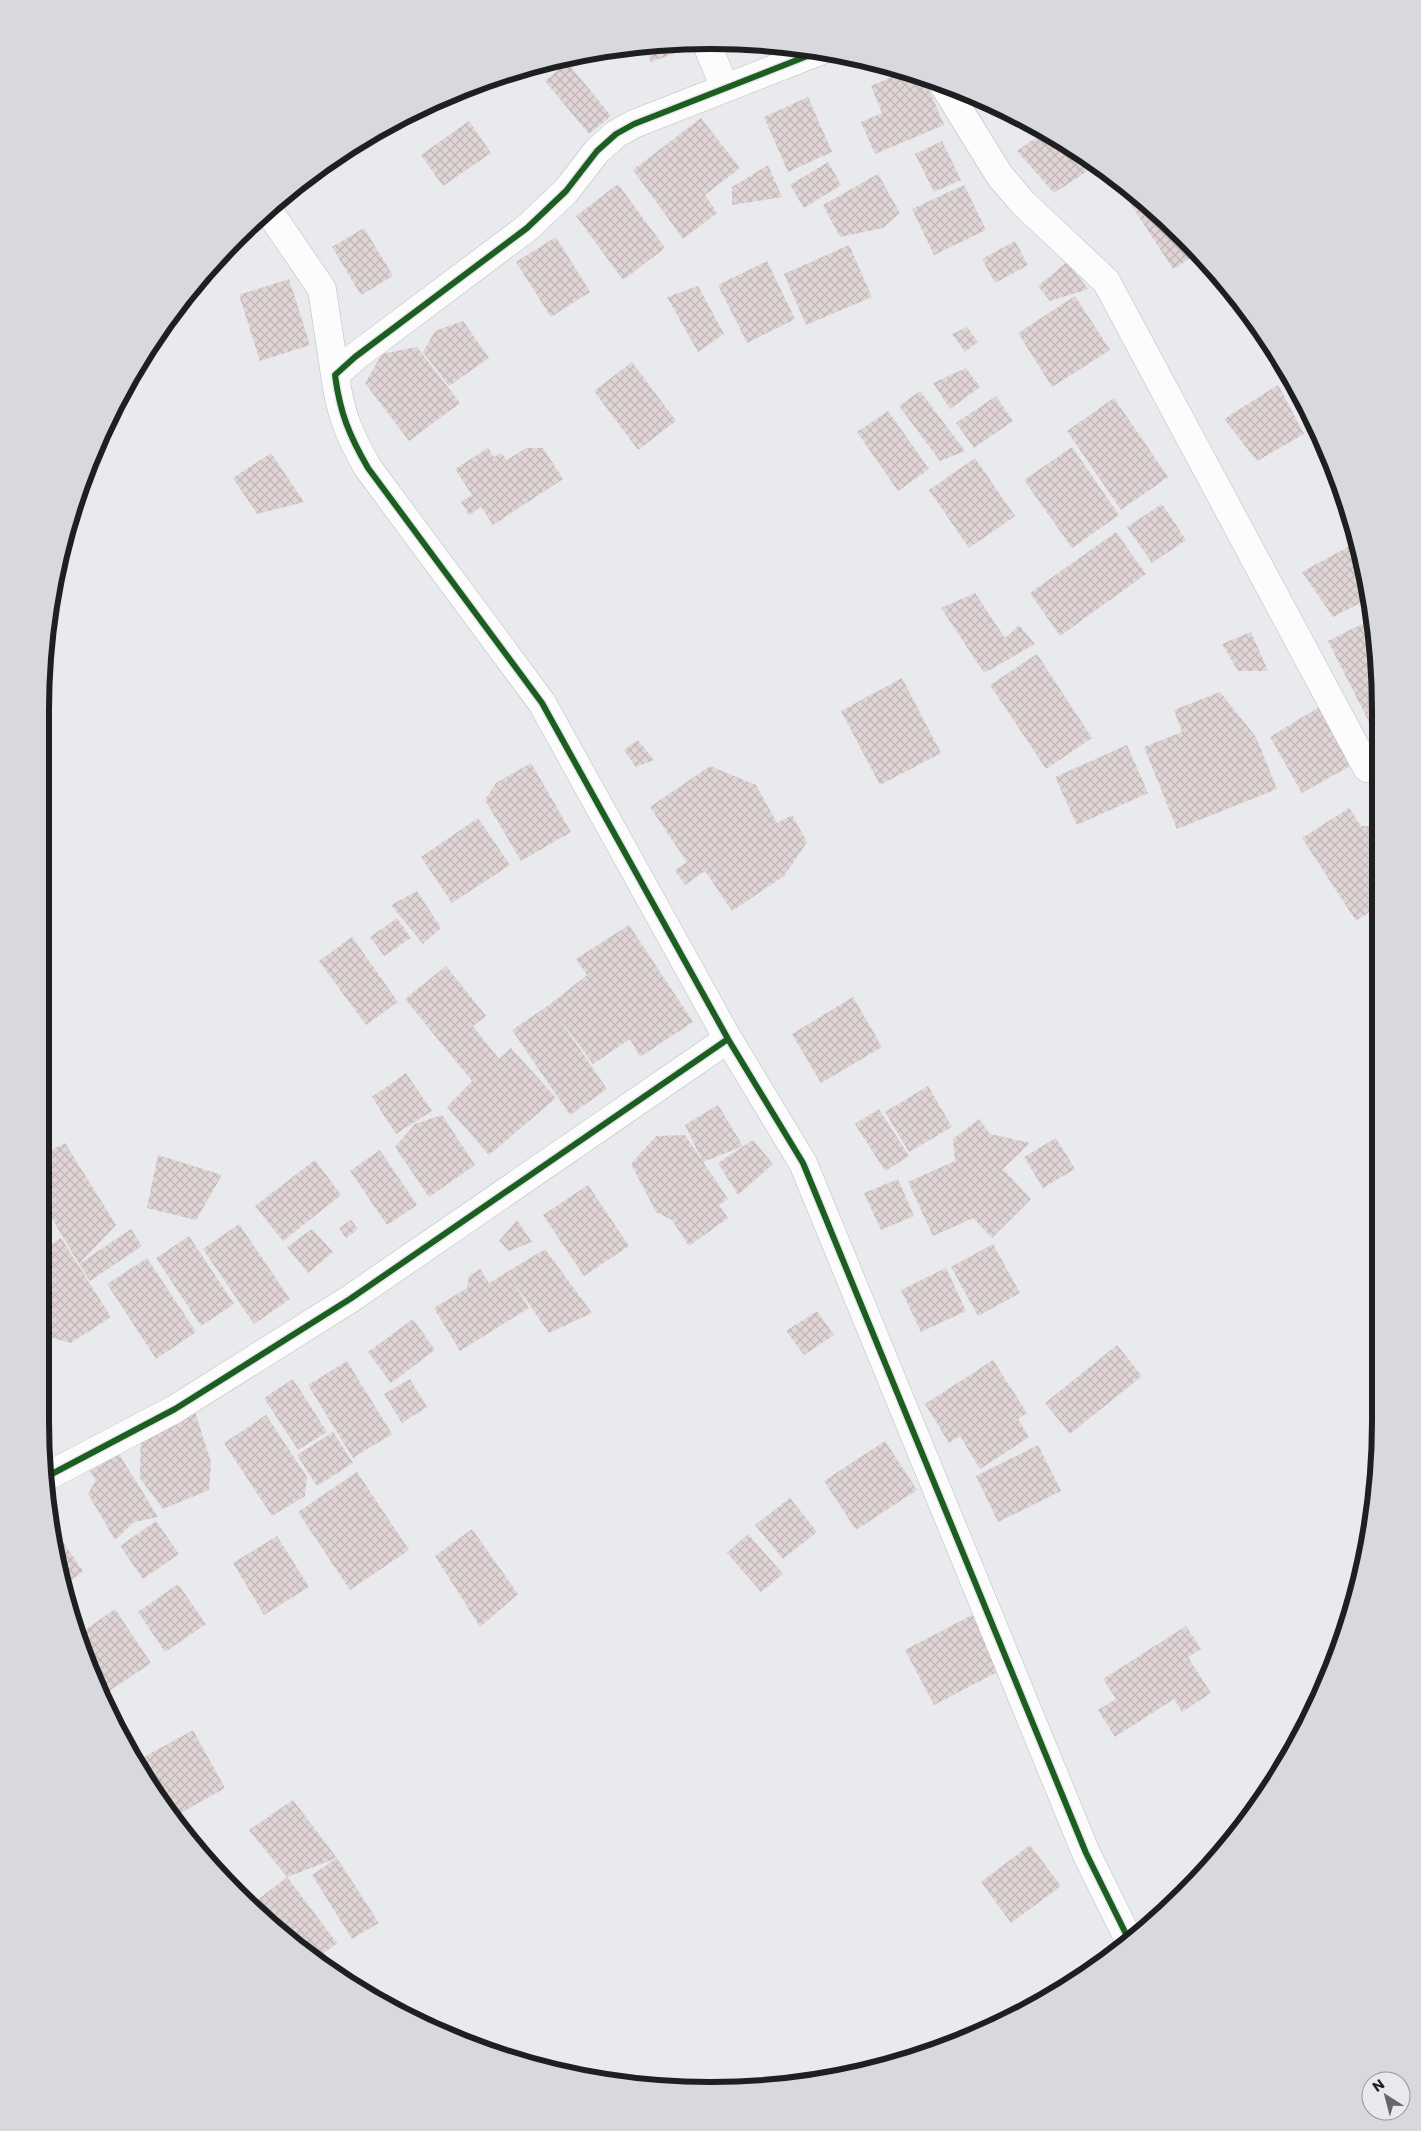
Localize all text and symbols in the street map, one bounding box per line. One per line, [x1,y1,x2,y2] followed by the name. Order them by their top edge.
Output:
[1361,2071,1411,2121] north arrow
[1368,2074,1388,2097] text: N

